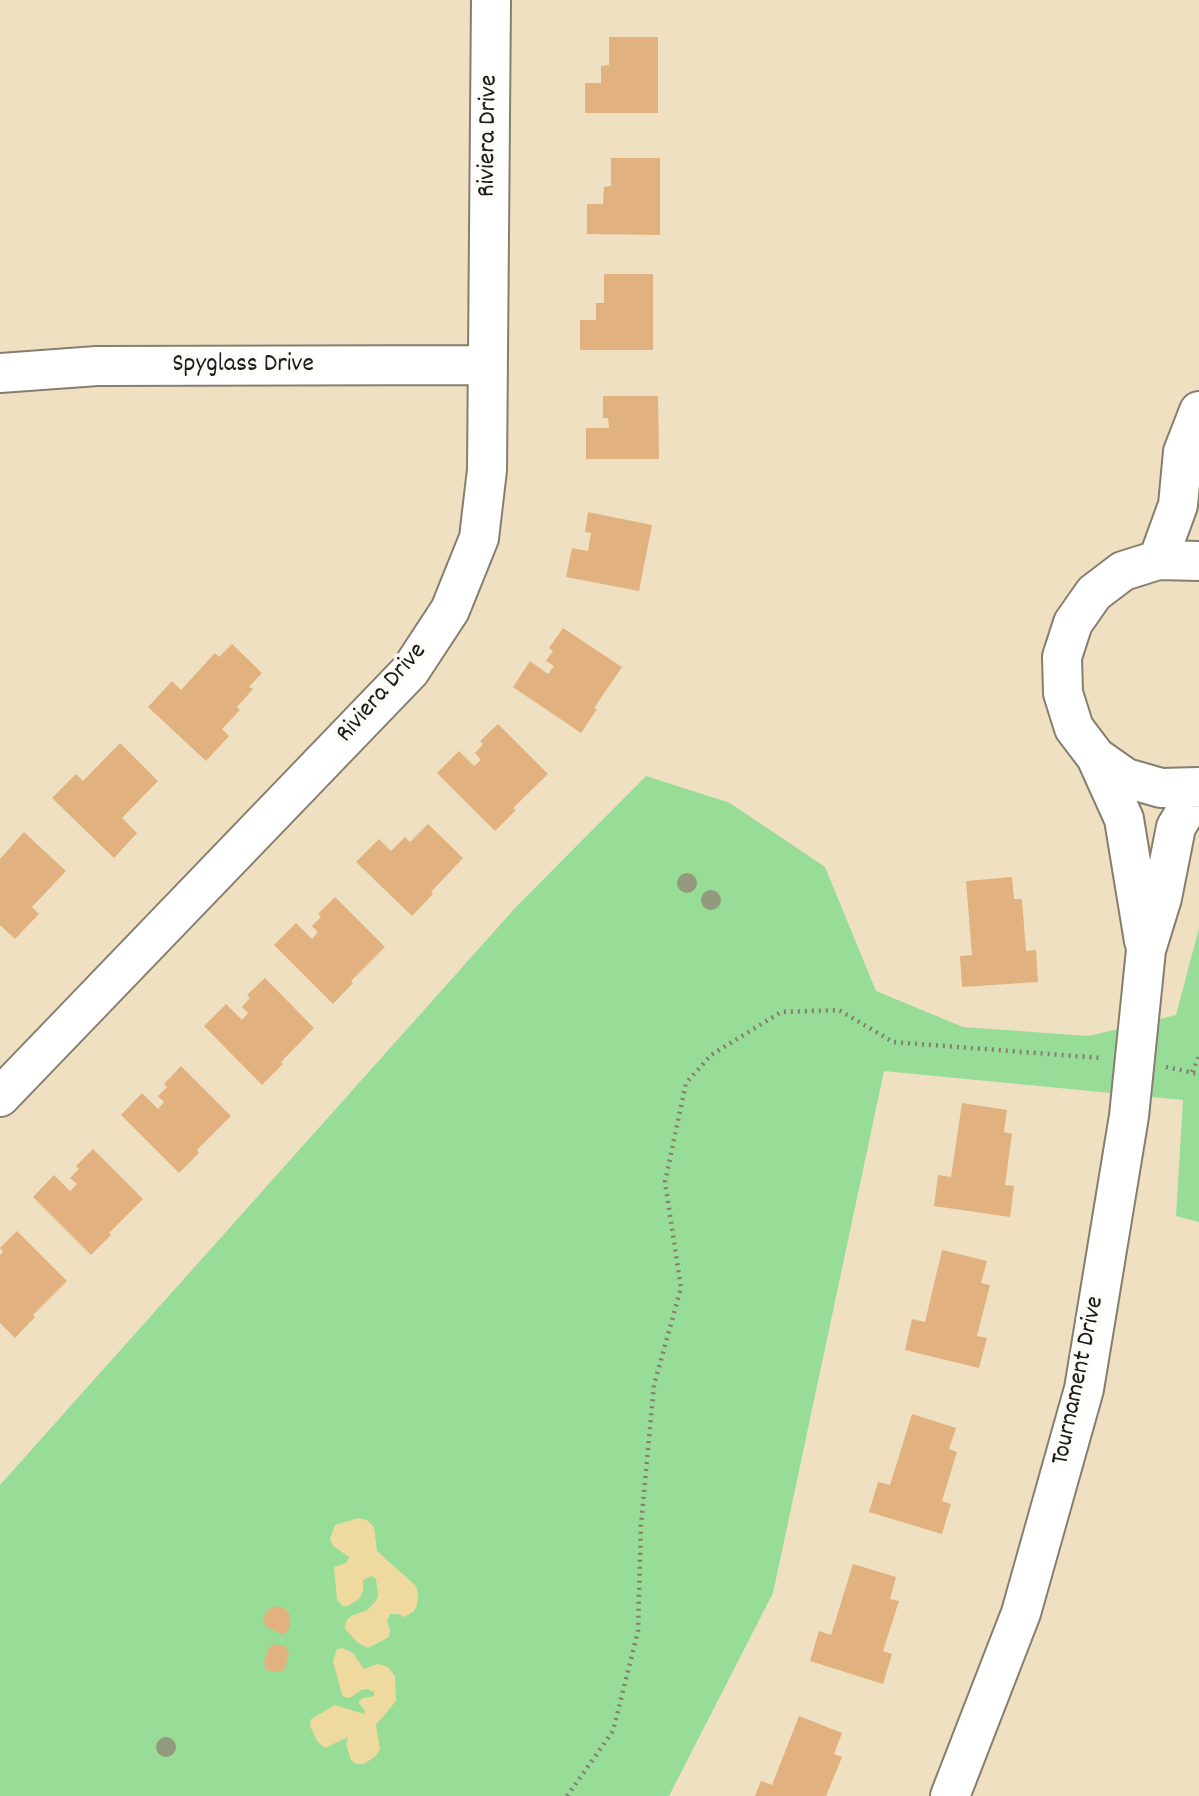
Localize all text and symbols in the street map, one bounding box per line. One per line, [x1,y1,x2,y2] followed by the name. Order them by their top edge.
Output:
[473,75,507,197] street label: Riviera Drive
[172,350,314,382] street label: Spyglass Drive
[331,638,435,750] street label: Riviera Drive
[1047,1294,1113,1468] street label: Tournament Drive

